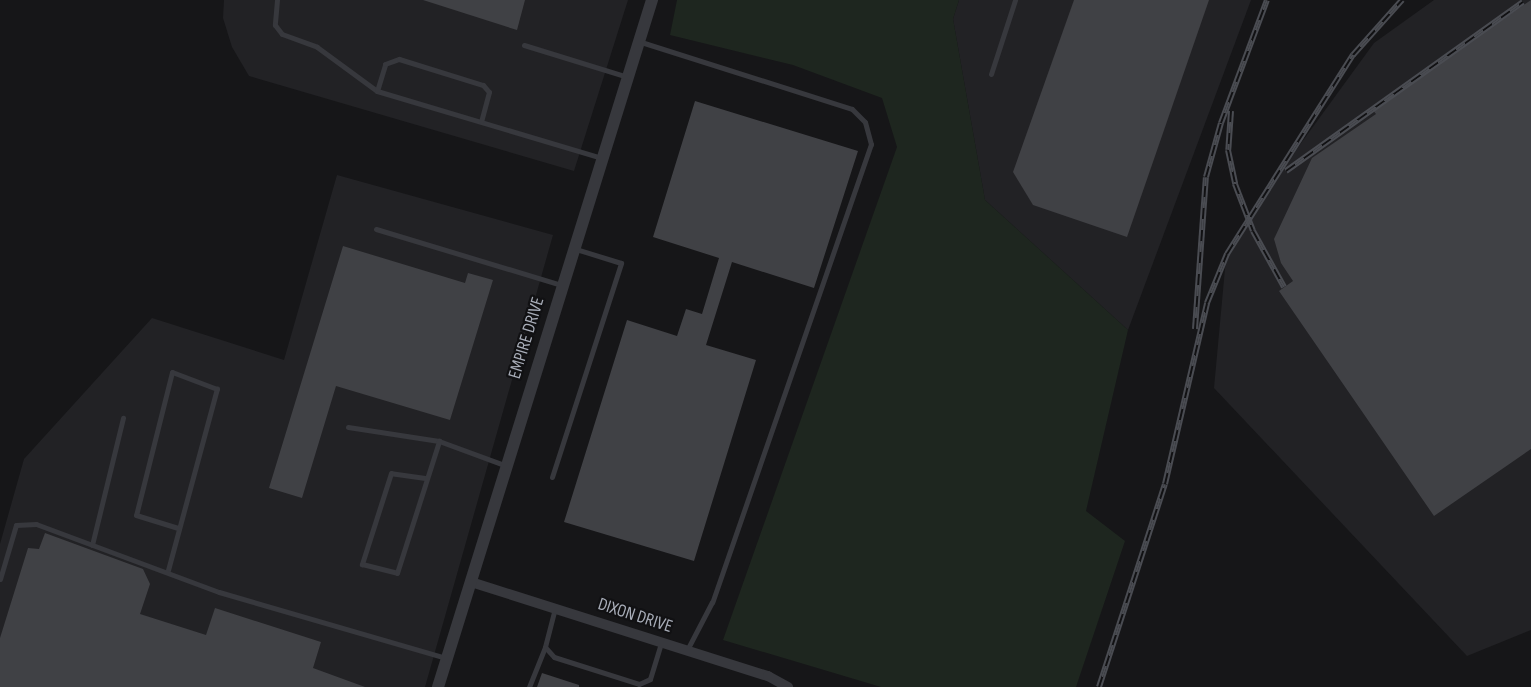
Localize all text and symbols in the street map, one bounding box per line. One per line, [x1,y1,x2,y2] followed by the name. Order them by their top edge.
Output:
[504,295,550,381] street label: EMPIRE DRIVE
[595,594,675,638] street label: DIXON DRIVE

